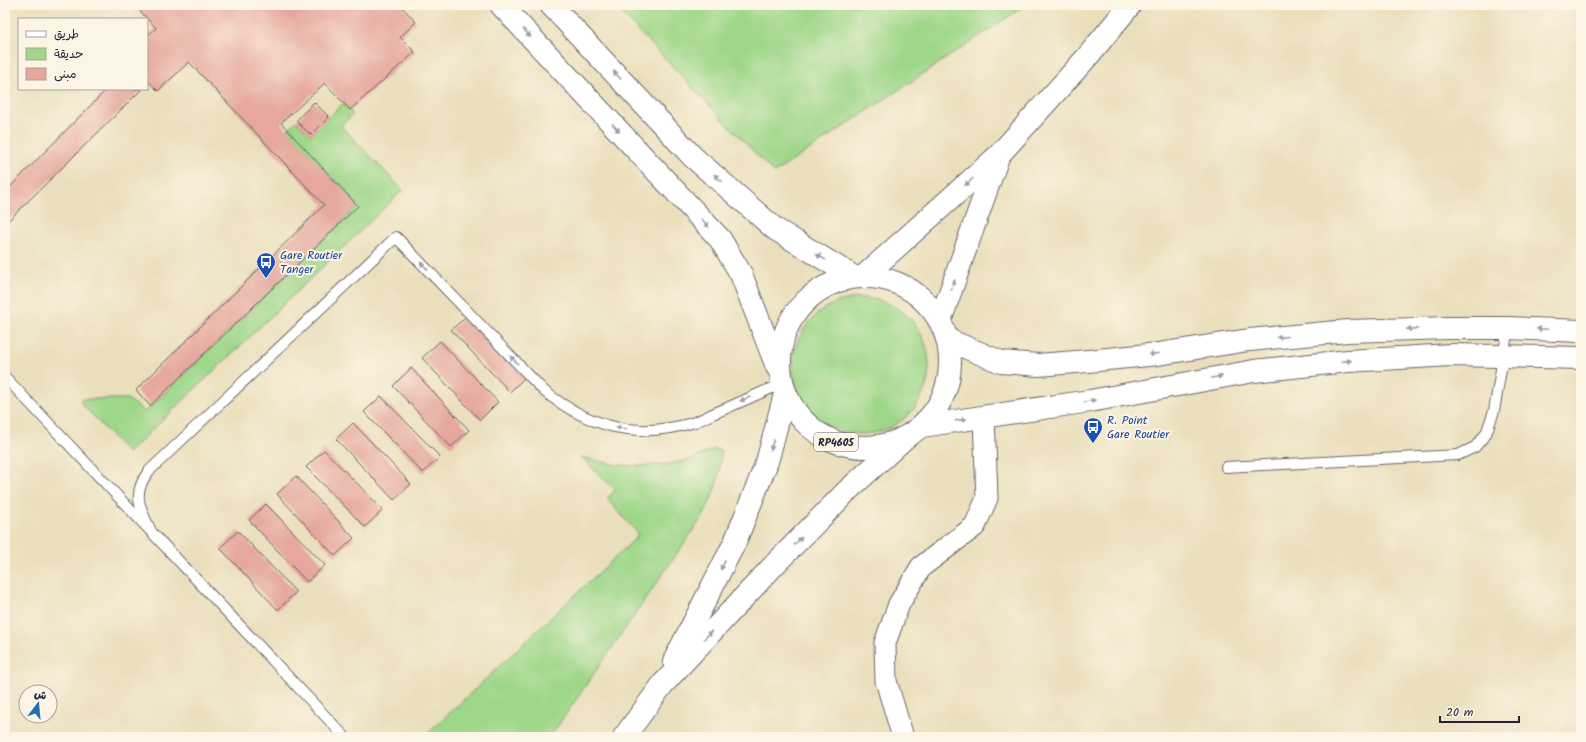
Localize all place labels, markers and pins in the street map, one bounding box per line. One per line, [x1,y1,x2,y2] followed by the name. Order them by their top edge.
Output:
[280,246,343,279] place label: Gare Routier Tanger
[255,251,277,279] bus stop icon: Gare Routier Tanger
[1107,411,1170,444] place label: R. Point Gare Routier
[1082,416,1104,444] bus stop icon: R. Point Gare Routier

